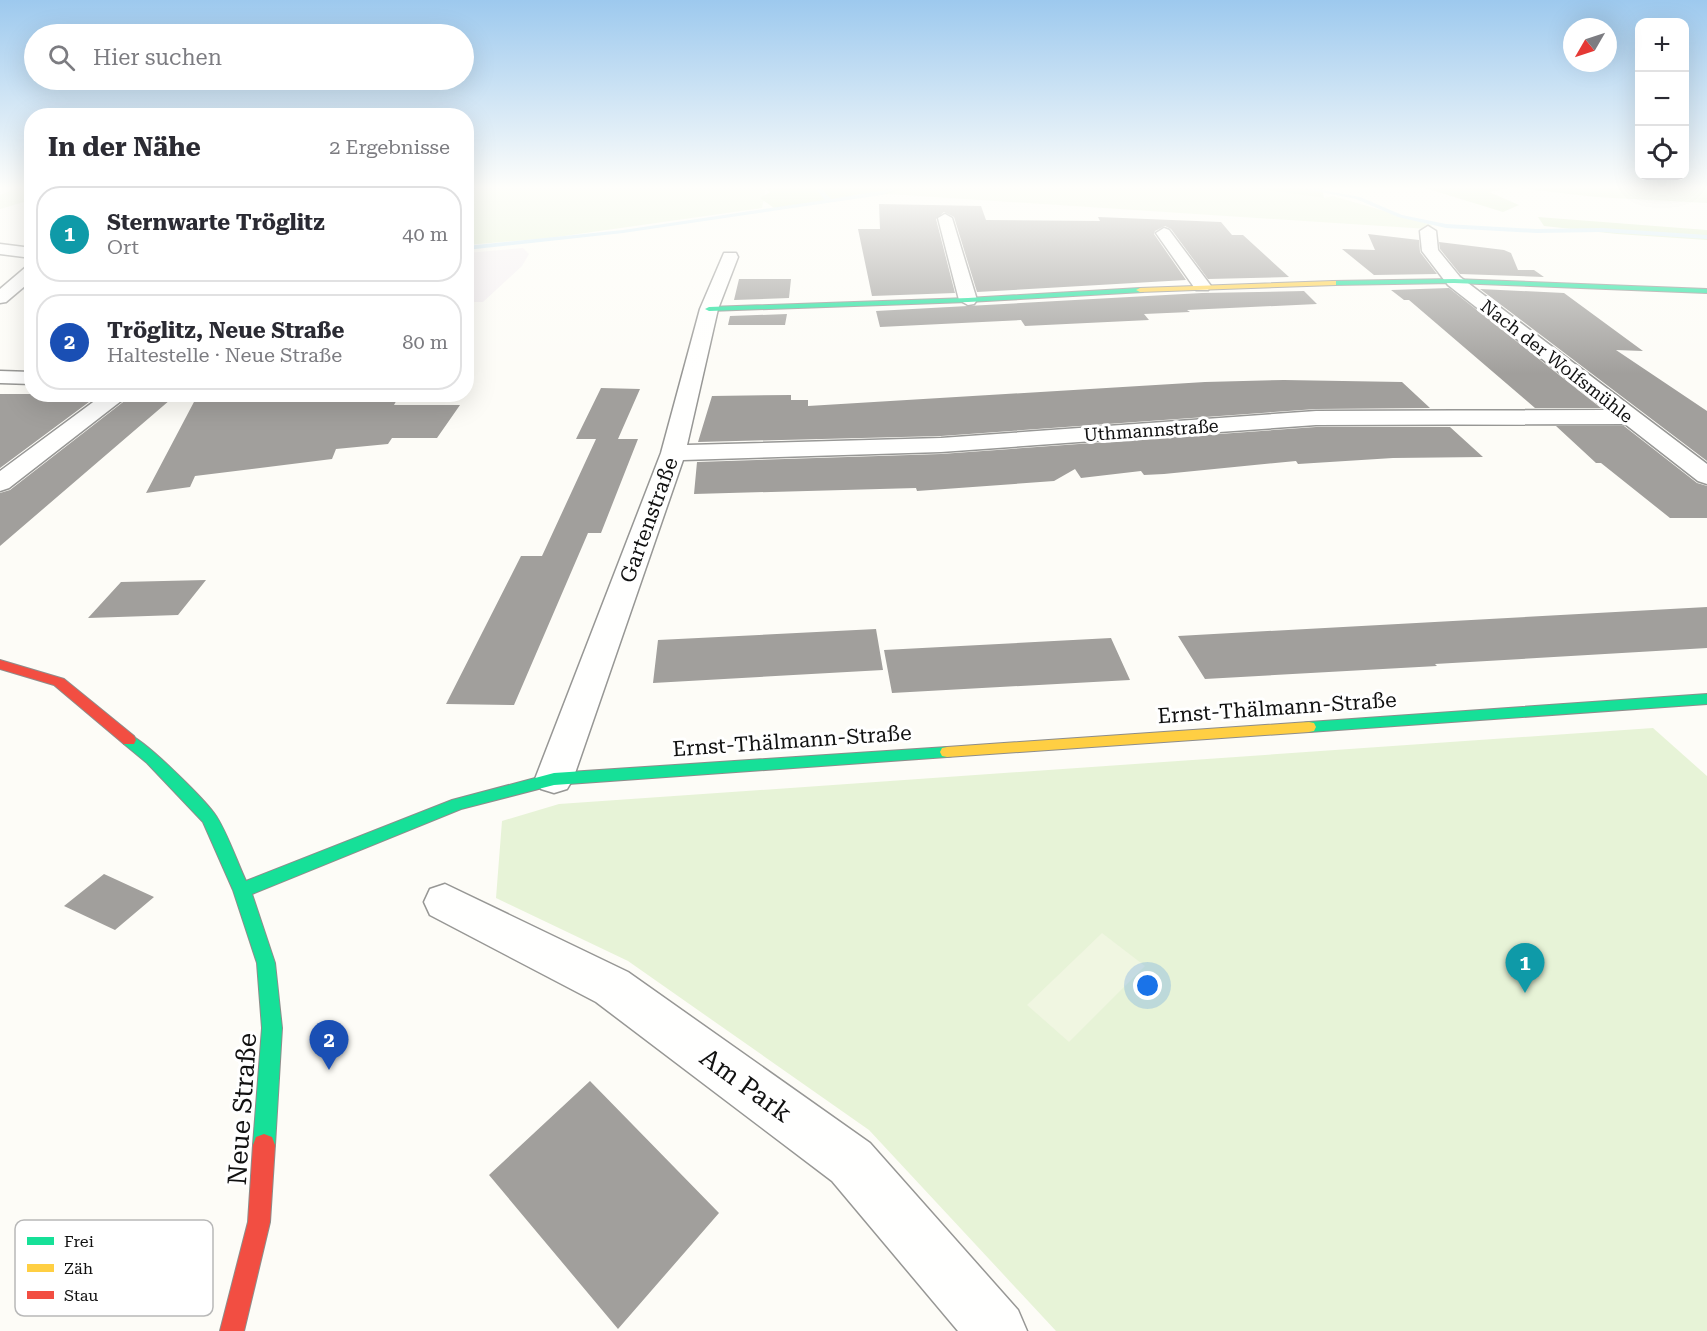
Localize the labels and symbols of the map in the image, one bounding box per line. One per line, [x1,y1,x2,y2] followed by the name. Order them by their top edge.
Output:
[1563,18,1617,72] north arrow
[1477,295,1637,427] street label: Nach der Wolfsmühle
[1083,415,1219,445] street label: Uthmannstraße
[615,454,683,586] street label: Gartenstraße
[1157,688,1397,728] street label: Ernst-Thälmann-Straße
[672,721,912,761] street label: Ernst-Thälmann-Straße
[1506,944,1544,993] pin: 1
[1133,971,1162,1000] your location
[310,1020,348,1070] pin: 2
[222,1032,262,1186] street label: Neue Straße
[694,1042,798,1128] street label: Am Park
[15,1220,213,1316] legend
[64,1232,94,1251] text: Frei
[64,1259,93,1278] text: Zäh
[64,1286,98,1305] text: Stau

